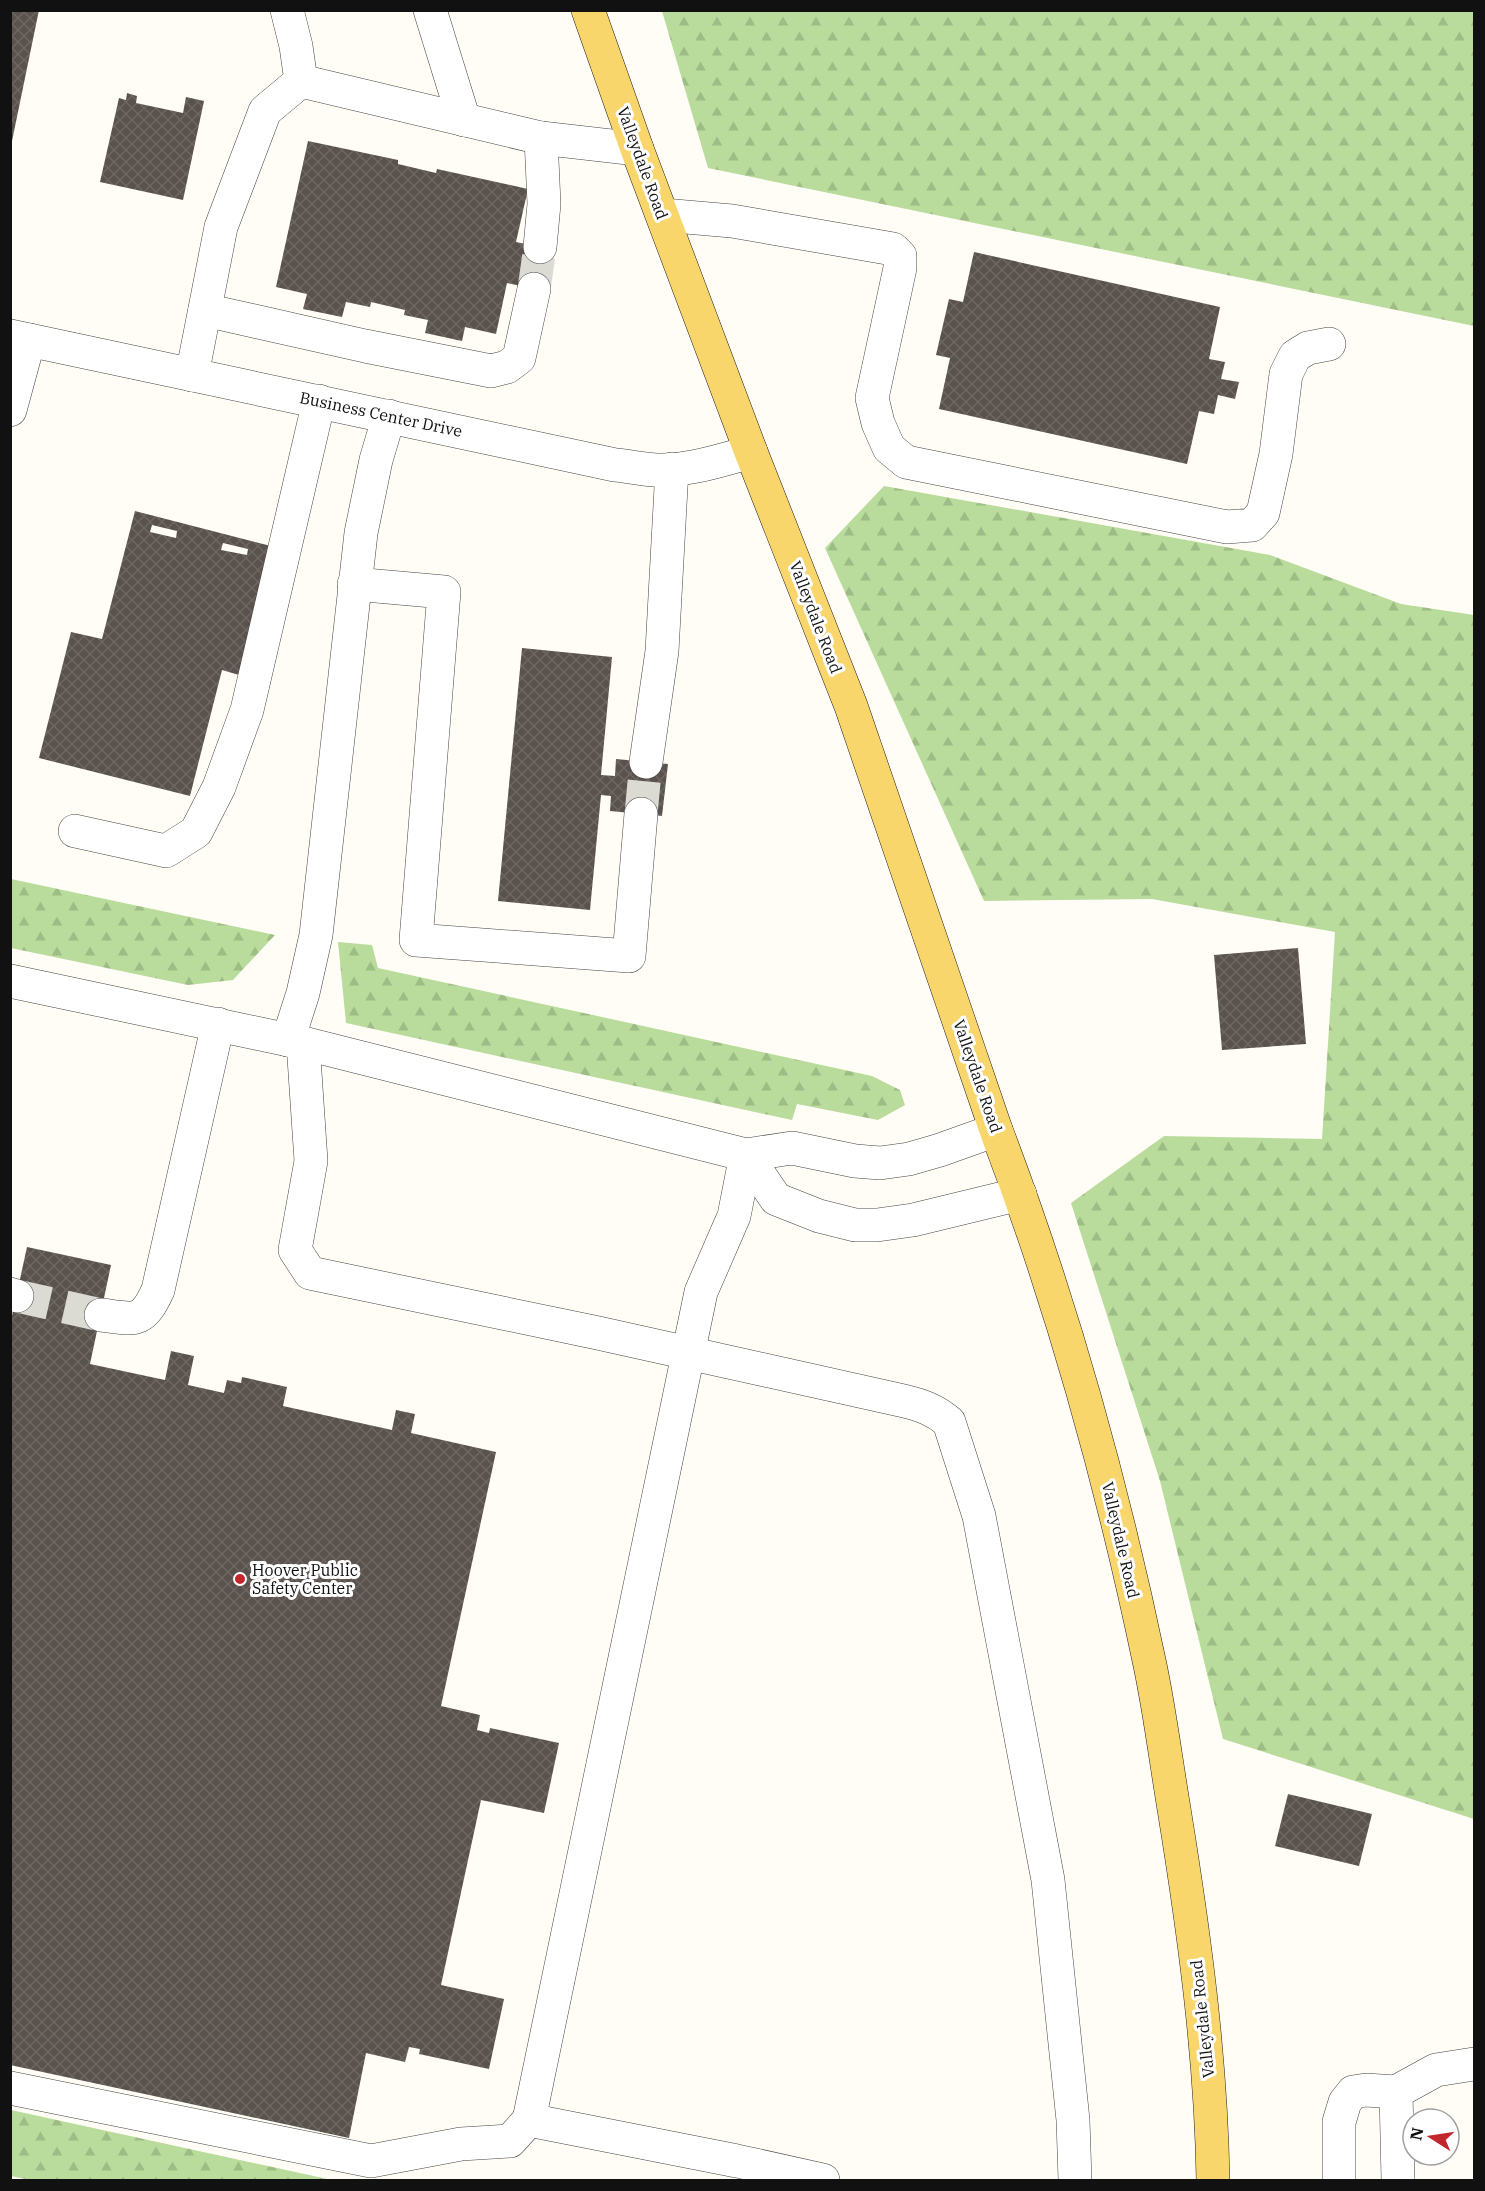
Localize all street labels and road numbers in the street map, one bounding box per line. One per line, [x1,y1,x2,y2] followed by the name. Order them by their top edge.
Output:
[613,104,673,222] street label: Valleydale Road
[298,387,464,441] street label: Business Center Drive
[785,558,847,676] street label: Valleydale Road
[949,1017,1007,1136] street label: Valleydale Road
[1098,1480,1144,1600] street label: Valleydale Road
[1186,1959,1218,2079] street label: Valleydale Road

